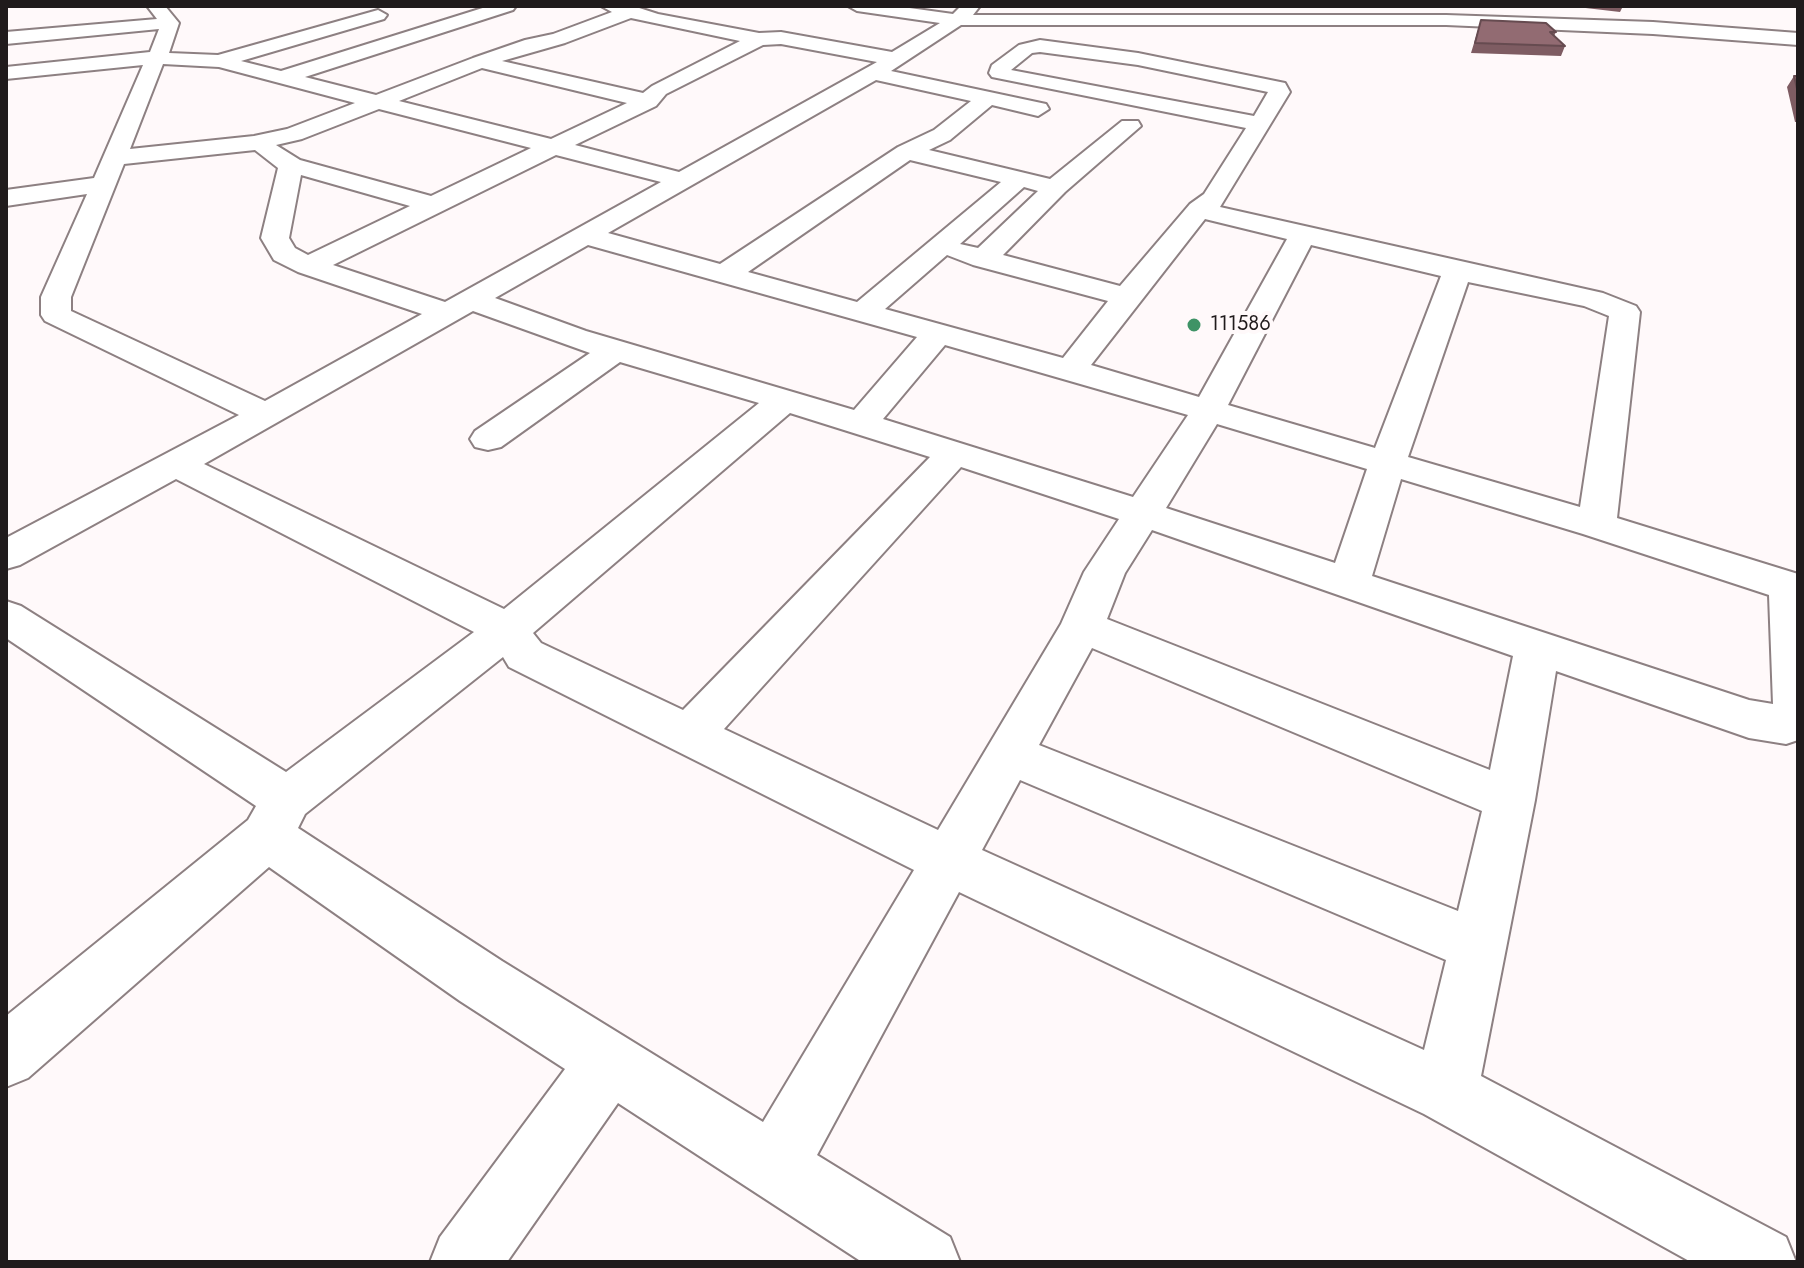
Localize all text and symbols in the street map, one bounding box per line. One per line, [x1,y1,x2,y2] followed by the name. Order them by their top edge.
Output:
[1210,313,1271,337] place label: 111586
[1185,316,1203,334] marker: 111586

